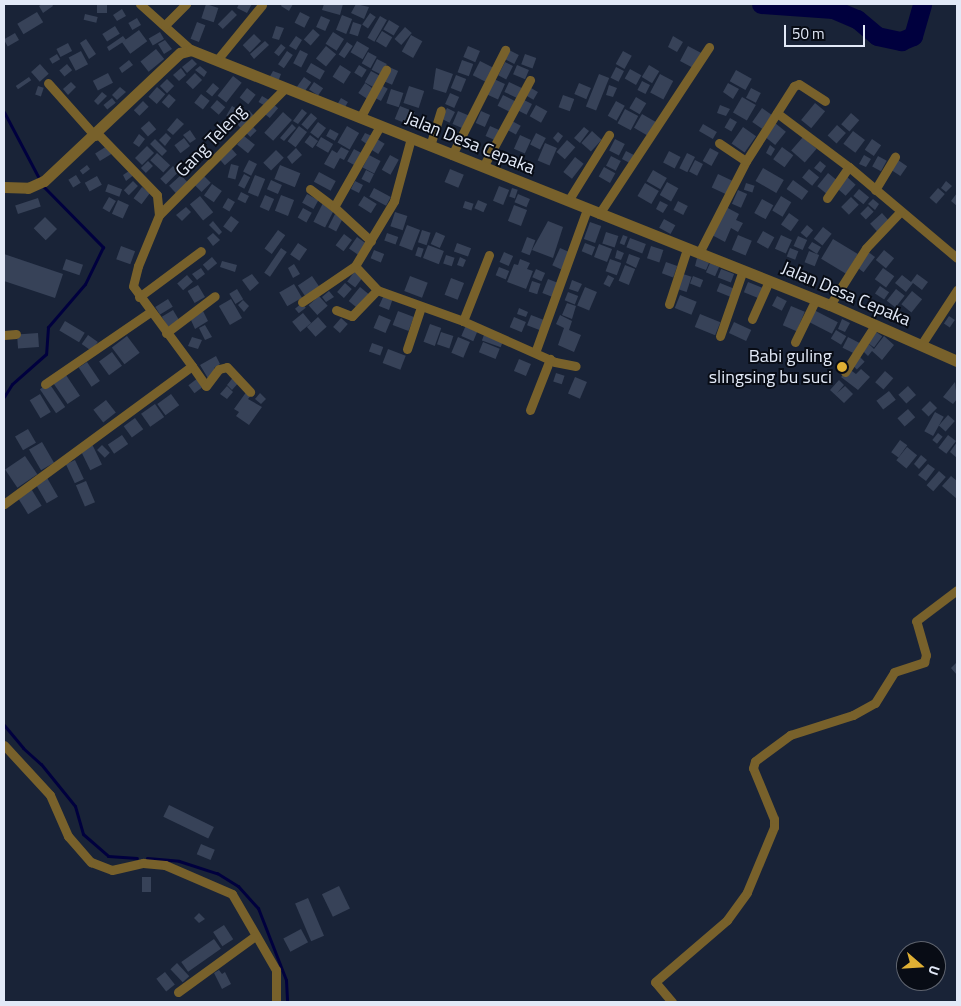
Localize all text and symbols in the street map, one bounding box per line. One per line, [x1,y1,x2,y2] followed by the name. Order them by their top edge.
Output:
[786,15,867,47] scale bar
[792,22,825,45] text: 50 m
[171,100,251,182] street label: Gang Teleng
[402,107,538,179] street label: Jalan Desa Cepaka
[778,257,914,331] street label: Jalan Desa Cepaka
[709,346,832,388] place label: Babi guling slingsing bu suci
[836,361,848,373] marker: Babi guling slingsing bu suci
[896,941,946,991] north arrow
[923,963,946,978] text: U

